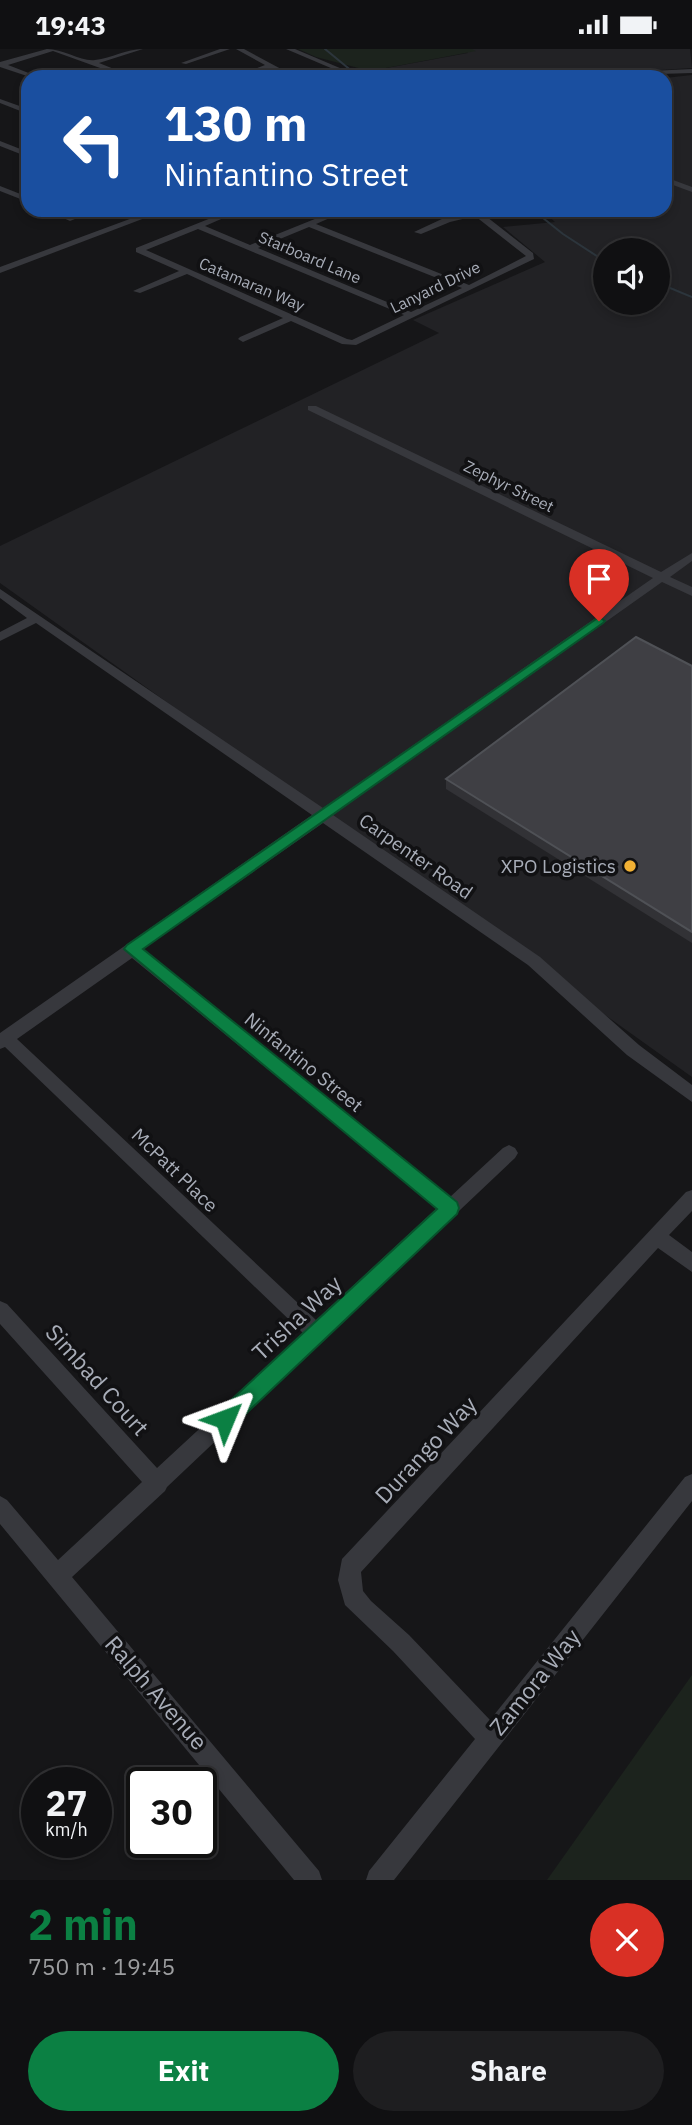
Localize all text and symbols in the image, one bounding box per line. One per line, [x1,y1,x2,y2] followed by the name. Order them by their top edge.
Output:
[35,8,106,42] text: 19:43
[164,91,308,154] text: 130 m
[49,98,140,189] icon: left
[164,153,409,195] text: Ninfantino Street
[256,226,364,288] street label: Starboard Lane
[593,238,670,315] map controls
[593,238,670,315] button: sound
[196,253,308,315] street label: Catamaran Way
[387,256,484,317] street label: Lanyard Drive
[461,456,557,516] street label: Zephyr Street
[569,549,629,621] pin
[580,560,618,598] icon: arrive
[355,808,477,904] street label: Carpenter Road
[501,854,616,878] place label: XPO Logistics
[622,858,638,874] marker: XPO Logistics
[240,1007,368,1117] street label: Ninfantino Street
[127,1123,223,1217] street label: McPatt Place
[245,1268,348,1367] street label: Trisha Way
[40,1317,156,1442] street label: Simbad Court
[188,1382,262,1456] position arrow
[368,1389,483,1509] street label: Durango Way
[482,1622,587,1741] street label: Zamora Way
[99,1629,215,1756] street label: Ralph Avenue
[126,1767,217,1858] speed limit sign: 30
[45,1780,88,1826] text: 27
[45,1818,88,1841] text: km/h
[28,1897,138,1952] text: 2 min
[590,1903,664,1977] button: close
[28,1951,175,1981] text: 750 m · 19:45
[28,2031,339,2111] button: Exit
[353,2031,664,2111] button: Share

